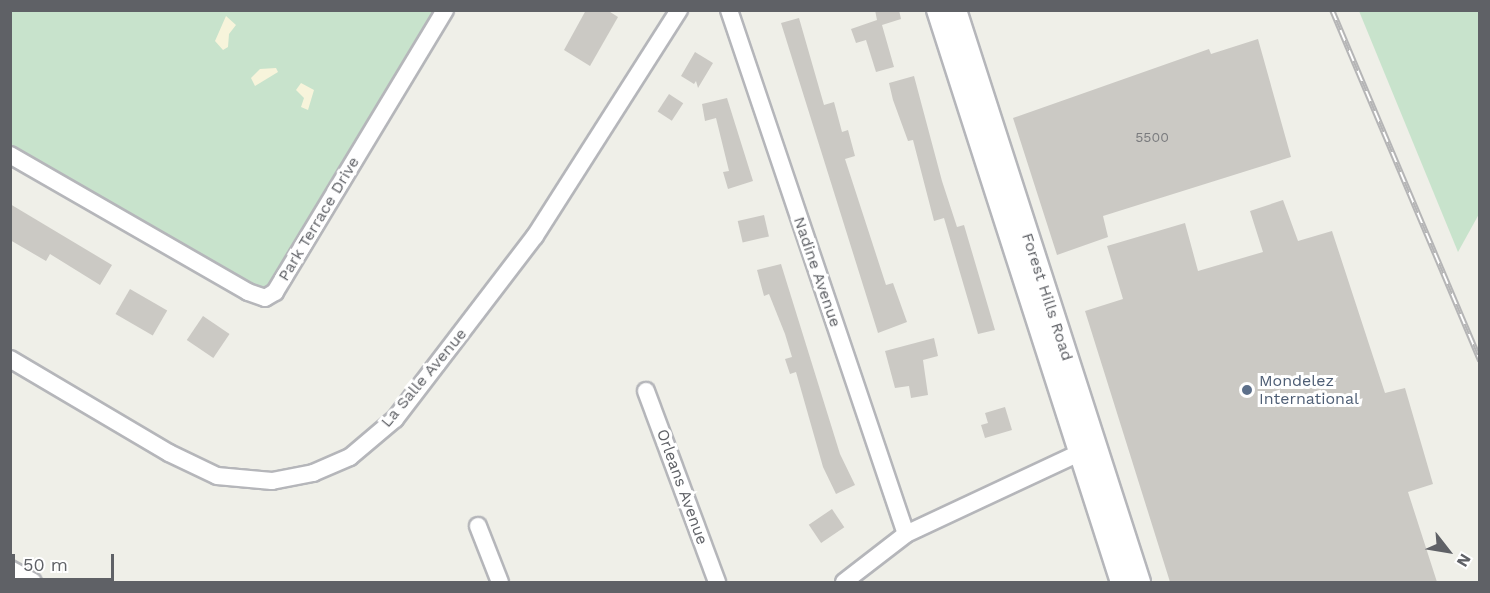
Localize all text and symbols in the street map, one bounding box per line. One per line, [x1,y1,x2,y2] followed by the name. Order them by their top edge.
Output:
[1135,129,1169,145] house number: 5500
[274,153,364,285] street label: Park Terrace Drive
[789,214,845,330] street label: Nadine Avenue
[1017,231,1077,363] street label: Forest Hills Road
[377,324,471,432] street label: La Salle Avenue
[1259,371,1359,409] place label: Mondelez International
[1240,383,1254,397] marker: Mondelez International
[652,426,712,548] street label: Orleans Avenue
[1418,521,1478,581] north arrow
[15,542,117,580] scale bar
[1453,551,1475,570] text: N
[23,554,68,575] text: 50 m

